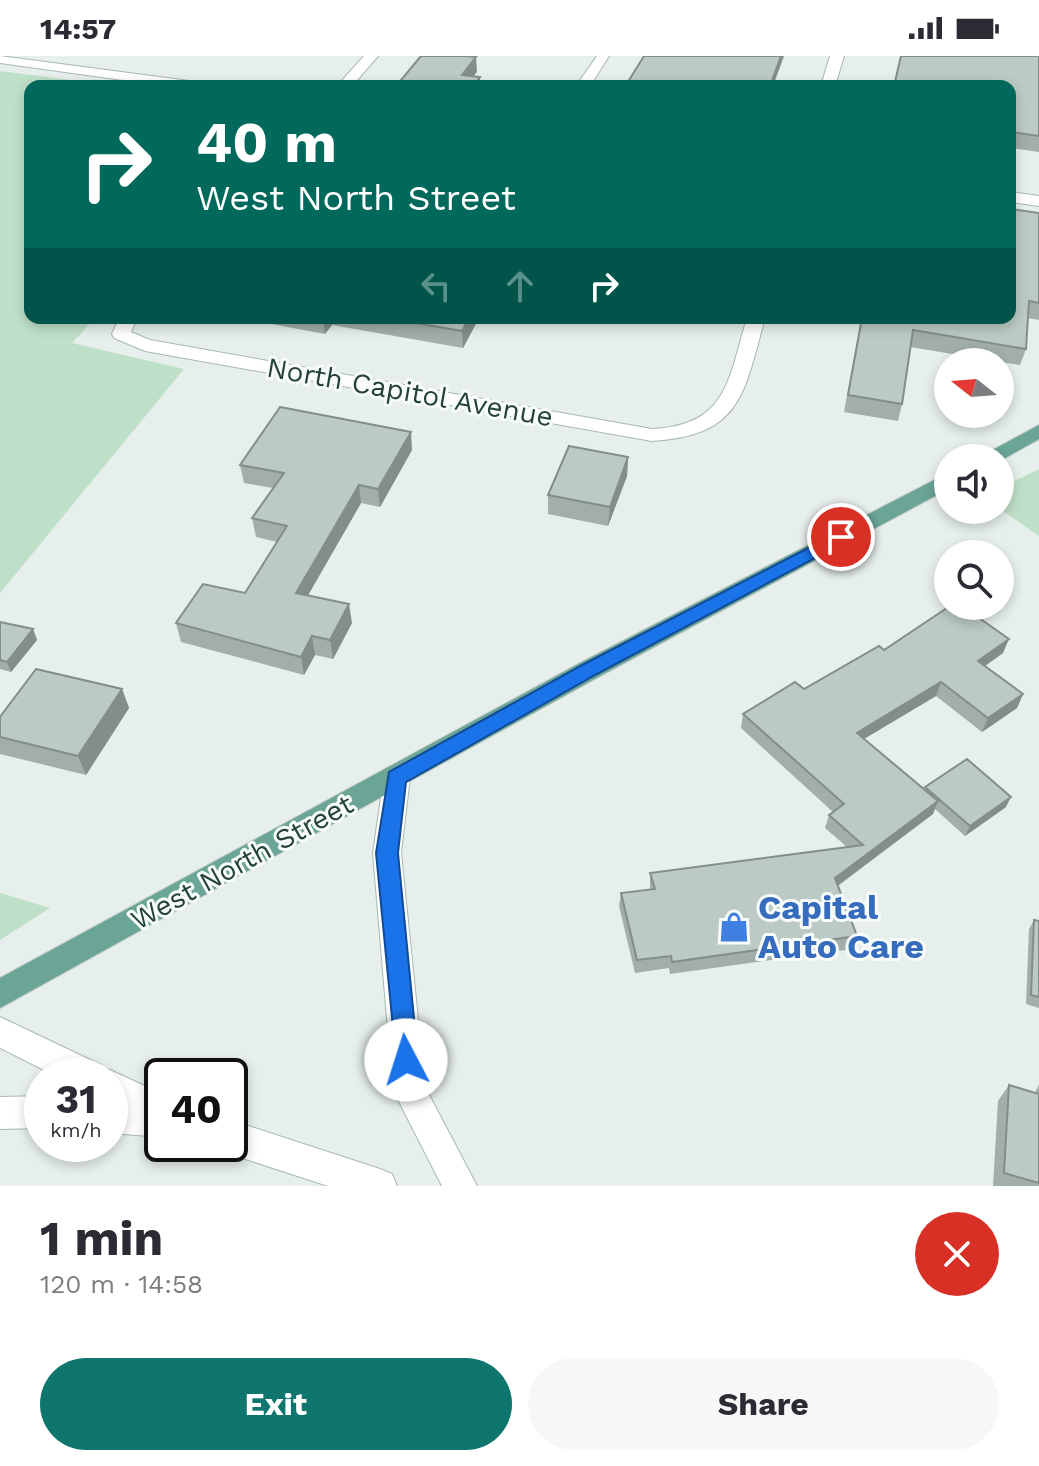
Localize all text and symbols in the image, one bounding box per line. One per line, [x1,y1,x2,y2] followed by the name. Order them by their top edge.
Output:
[40,11,116,46] text: 14:57
[196,110,337,176] text: 40 m
[64,112,168,216] icon: right
[196,177,516,219] text: West North Street
[414,264,458,308] icon: left
[498,264,542,308] icon: ahead
[582,264,626,308] icon: right
[934,348,1014,428] north arrow
[934,348,1014,620] map controls
[264,351,556,433] street label: North Capitol Avenue
[934,444,1014,524] button: sound
[807,503,875,571] pin
[819,515,863,559] icon: arrive
[934,540,1014,620] button: search
[125,787,359,937] street label: West North Street
[758,887,924,966] place label: Capital Auto Care
[717,910,751,944] shop icon: Capital Auto Care
[364,1018,448,1102] position arrow
[144,1058,248,1162] speed limit sign: 40
[56,1076,96,1123] text: 31
[50,1118,102,1142] text: km/h
[40,1210,163,1267] text: 1 min
[915,1212,999,1296] button: close
[40,1269,203,1299] text: 120 m · 14:58
[40,1358,512,1450] button: Exit
[528,1358,999,1450] button: Share

